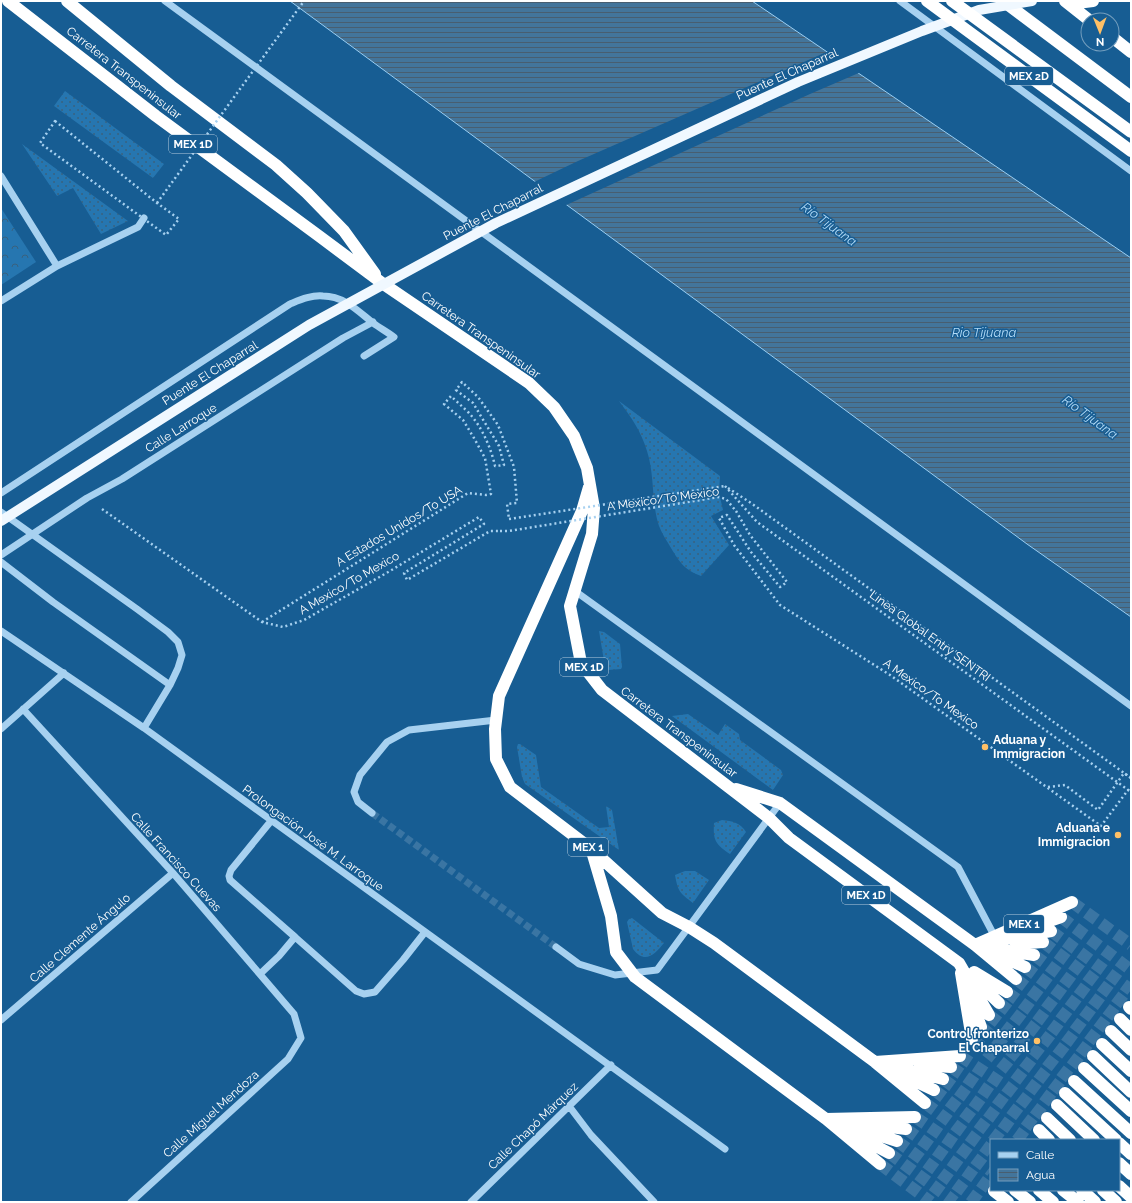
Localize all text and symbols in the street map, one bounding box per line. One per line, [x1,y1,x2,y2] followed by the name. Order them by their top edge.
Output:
[1080,12,1120,52] north arrow
[64,24,185,123] street label: Carretera Transpeninsular
[1096,35,1104,48] text: N
[734,45,841,103] street label: Puente El Chaparral
[1005,67,1053,85] road number: MEX 2D
[169,135,217,153] road number: MEX 1D
[441,181,546,243] street label: Puente El Chaparral
[798,199,860,249] water label: Río Tijuana
[419,288,544,382] street label: Carretera Transpeninsular
[952,325,1016,340] water label: Rio Tijuana
[160,338,261,408] street label: Puente El Chaparral
[1059,392,1121,442] water label: Río Tijuana
[143,400,219,456] street label: Calle Larroque
[333,483,465,569] street label: A Estados Unidos/To USA
[606,484,720,514] street label: A Mexico/To Mexico
[296,549,402,617] street label: A Mexico/To Mexico
[867,587,993,685] street label: Linea Global Entry SENTRI
[881,656,981,732] street label: A Mexico/To Mexico
[560,658,608,676] road number: MEX 1D
[618,684,741,781] street label: Carretera Transpeninsular
[993,733,1065,761] place label: Aduana y Immigracion
[980,742,990,752] marker: Aduana y Immigracion
[240,782,386,894] street label: Prolongación José M. Larroque
[128,810,224,914] street label: Calle Francisco Cuevas
[1038,821,1110,849] place label: Aduana e Immigracion
[1113,830,1123,840] marker: Aduana e Immigracion
[568,838,608,856] road number: MEX 1
[842,886,890,904] road number: MEX 1D
[27,891,133,985] street label: Calle Clemente Ángulo
[1004,915,1044,933] road number: MEX 1
[928,1027,1029,1055] place label: Control fronterizo El Chaparral
[1032,1036,1042,1046] marker: Control fronterizo El Chaparral
[160,1067,262,1161] street label: Calle Miguel Mendoza
[485,1079,581,1172] street label: Calle Chapó Márquez
[990,1139,1120,1191] legend
[1026,1148,1054,1162] text: Calle
[1026,1168,1055,1182] text: Agua

